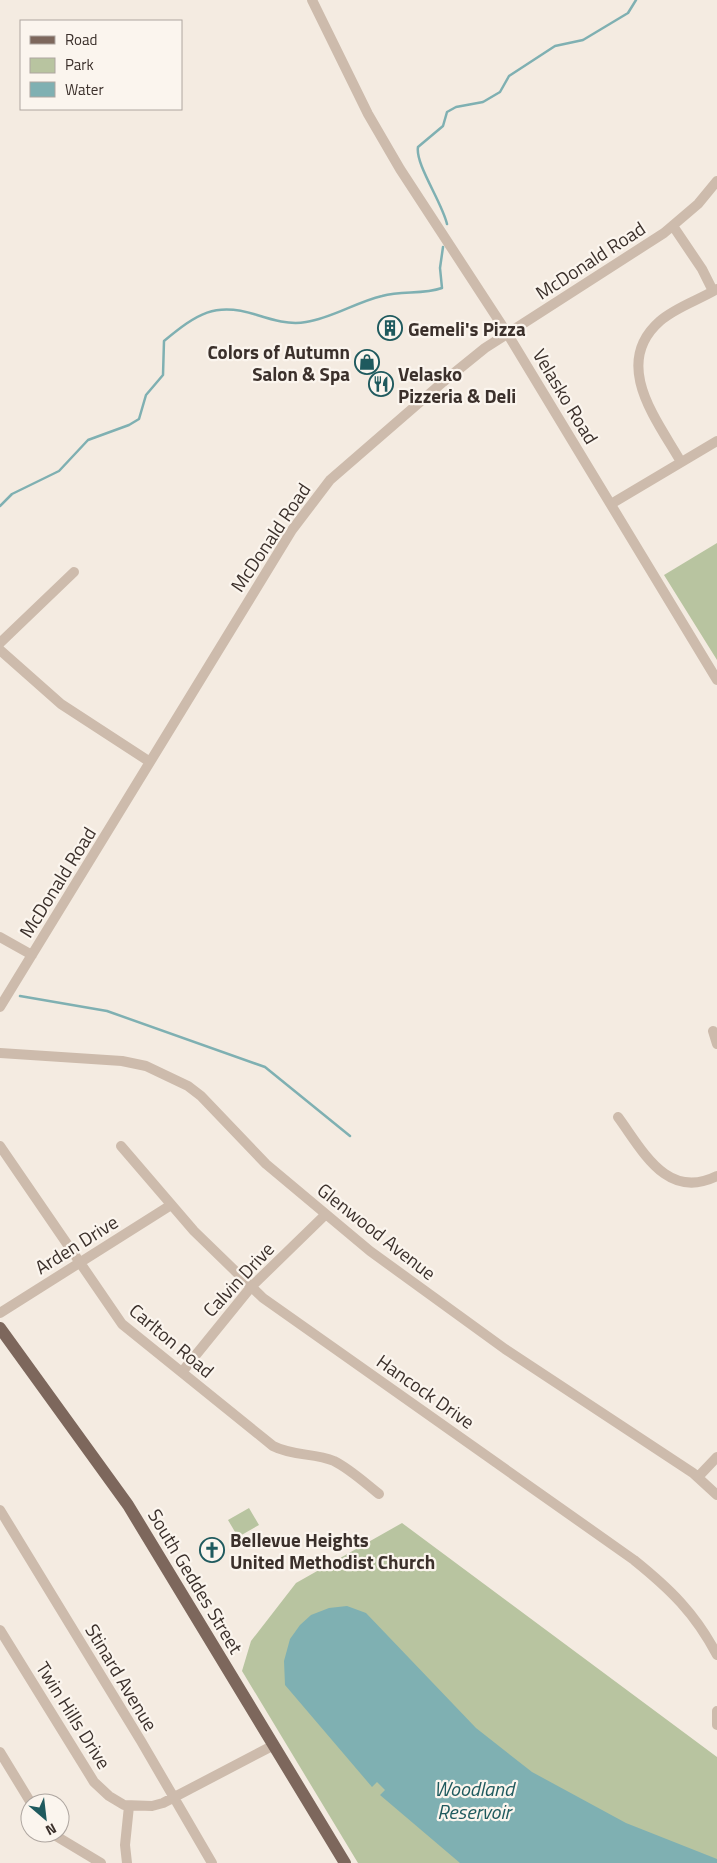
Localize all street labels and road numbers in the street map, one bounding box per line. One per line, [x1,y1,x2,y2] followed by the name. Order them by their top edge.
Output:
[529,214,651,306] street label: McDonald Road
[526,343,606,449] street label: Velasko Road
[223,477,317,597] street label: McDonald Road
[11,821,103,943] street label: McDonald Road
[311,1175,443,1287] street label: Glenwood Avenue
[29,1207,123,1281] street label: Arden Drive
[196,1235,280,1323] street label: Calvin Drive
[123,1296,221,1384] street label: Carlton Road
[371,1346,481,1436] street label: Hancock Drive
[141,1503,251,1659] street label: South Geddes Street
[78,1618,166,1736] street label: Stinard Avenue
[29,1656,119,1774] street label: Twin Hills Drive

